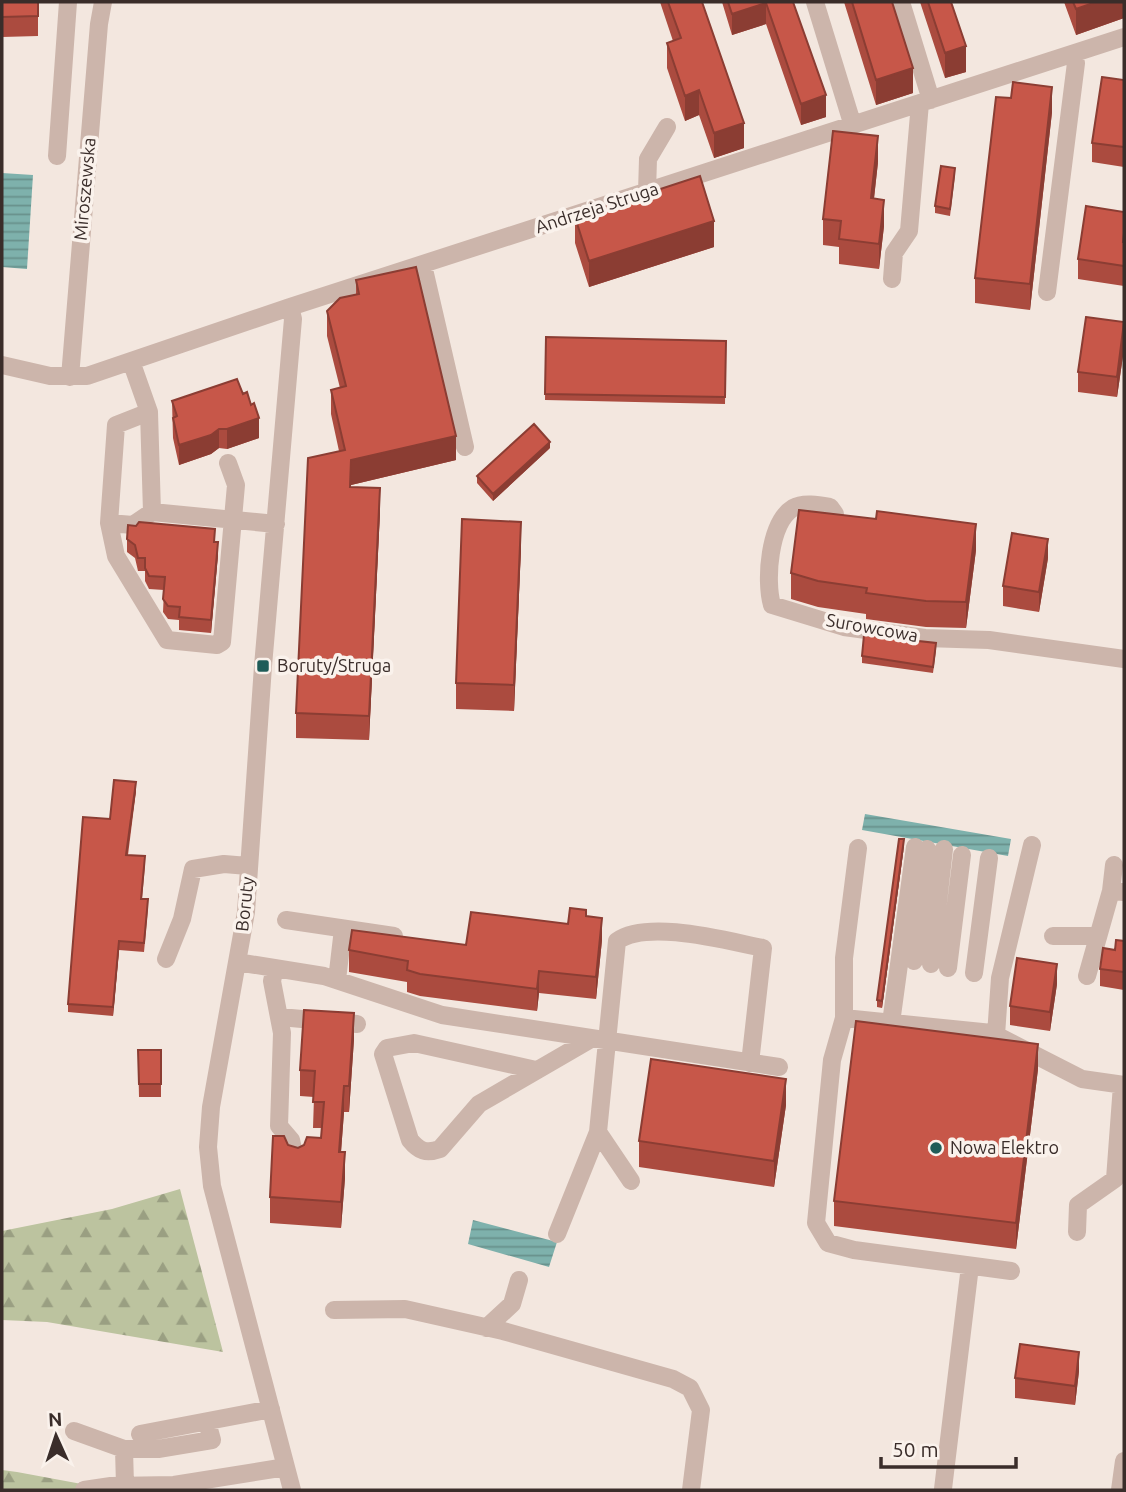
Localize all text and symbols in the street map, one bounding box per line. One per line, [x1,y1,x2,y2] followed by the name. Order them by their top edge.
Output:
[70,137,98,241] street label: Miroszewska
[533,178,661,236] street label: Andrzeja Struga
[825,609,920,645] street label: Surowcowa
[277,655,391,675] place label: Boruty/Struga
[255,658,271,674] marker: Boruty/Struga
[231,875,257,932] street label: Boruty
[950,1137,1059,1157] place label: Nowa Elektro
[928,1140,944,1156] marker: Nowa Elektro
[21,1401,91,1471] north arrow
[47,1408,63,1430] text: N
[881,1426,1016,1470] scale bar
[892,1437,939,1461] text: 50 m

